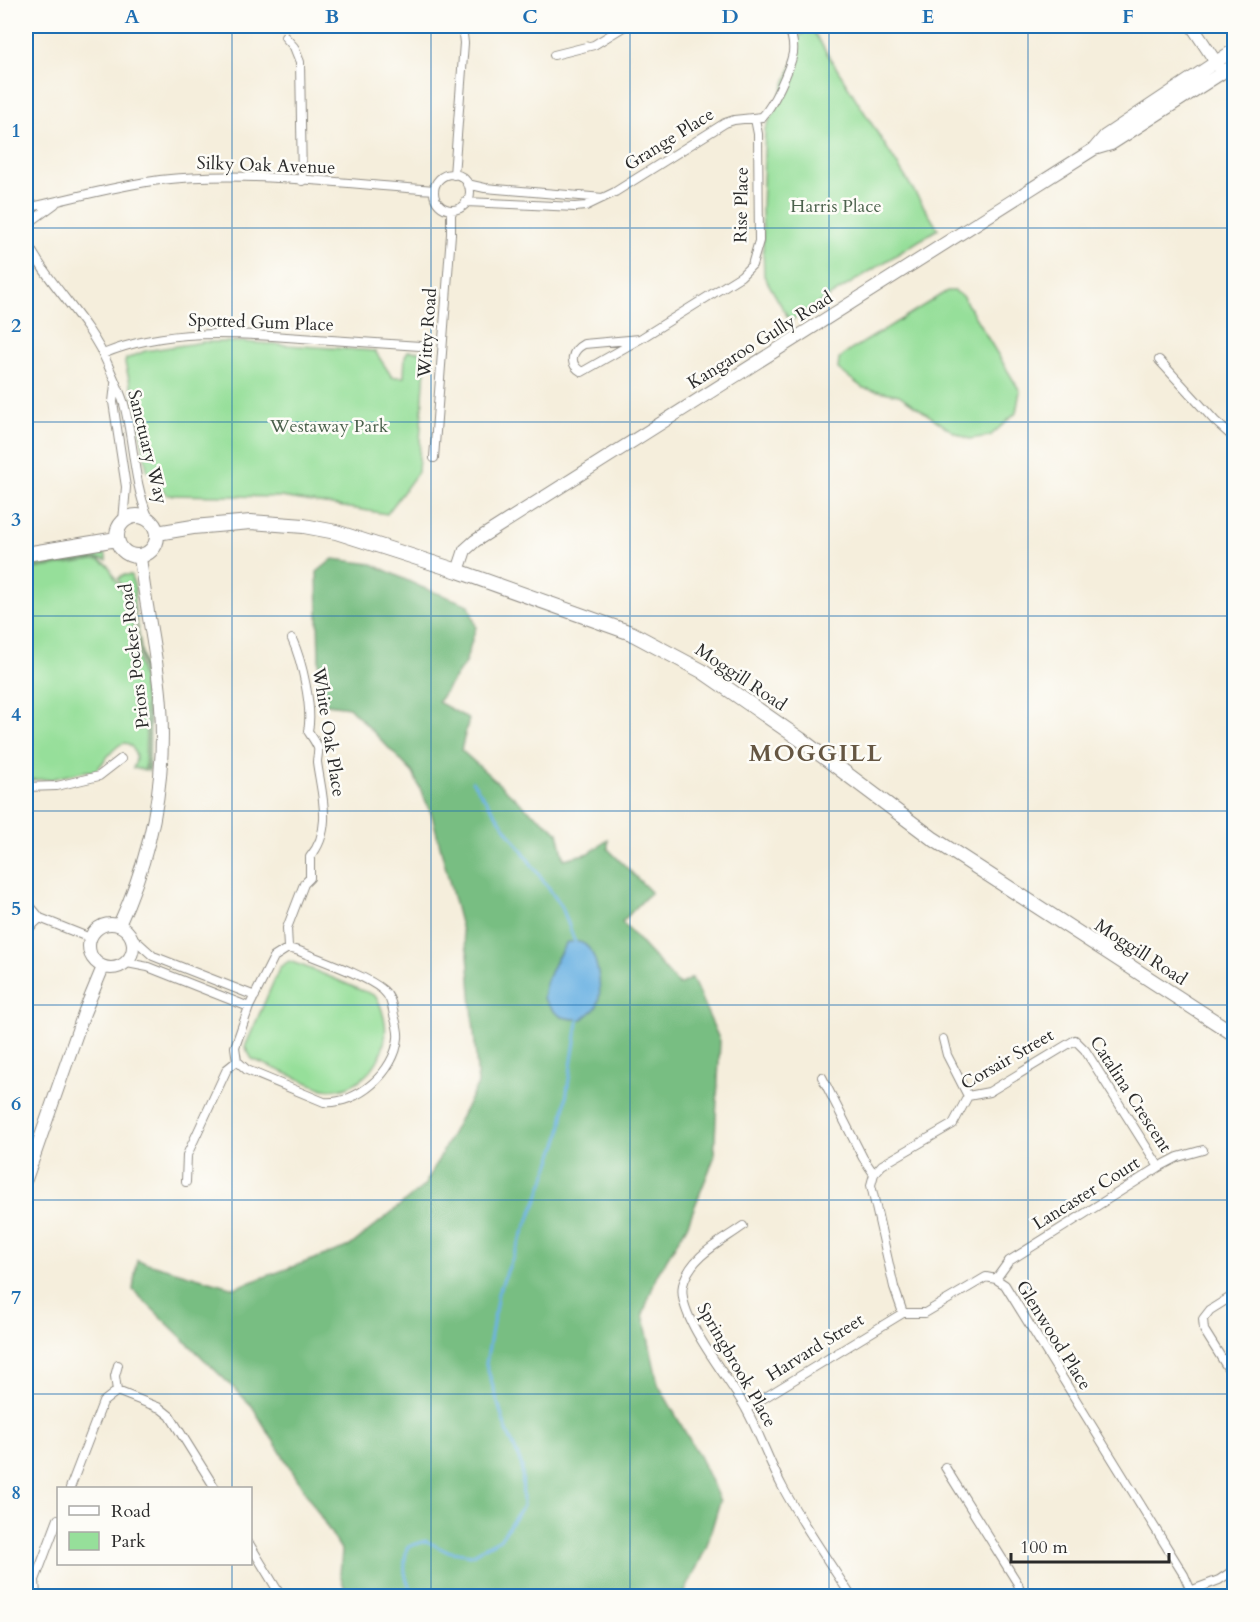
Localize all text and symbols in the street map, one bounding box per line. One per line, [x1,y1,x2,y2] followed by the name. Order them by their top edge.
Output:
[124,3,140,30] text: A
[325,3,339,30] text: B
[522,3,538,30] text: C
[721,3,739,30] text: D
[922,3,934,30] text: E
[1122,3,1134,30] text: F
[620,102,719,177] street label: Grange Place
[11,117,21,144] text: 1
[196,151,336,180] street label: Silky Oak Avenue
[728,167,755,243] street label: Rise Place
[790,194,882,219] park label: Harris Place
[683,285,838,395] street label: Kangaroo Gully Road
[412,287,443,380] street label: Witty Road
[188,307,334,338] street label: Spotted Gum Place
[11,312,21,339] text: 2
[121,387,174,507] street label: Sanctuary Way
[269,414,389,439] park label: Westaway Park
[11,506,21,533] text: 3
[113,582,156,730] street label: Priors Pocket Road
[690,638,792,718] street label: Moggill Road
[306,665,351,799] street label: White Oak Place
[11,701,21,728] text: 4
[749,737,883,770] district label: MOGGILL
[11,895,21,922] text: 5
[1090,913,1192,992] street label: Moggill Road
[956,1023,1059,1096] street label: Corsair Street
[1084,1031,1178,1158] street label: Catalina Crescent
[11,1090,21,1117] text: 6
[1028,1150,1145,1236] street label: Lancaster Court
[1010,1276,1097,1395] street label: Glenwood Place
[11,1284,21,1311] text: 7
[691,1298,782,1432] street label: Springbrook Place
[762,1307,869,1387] street label: Harvard Street
[11,1479,21,1506] text: 8
[57,1487,252,1565] legend
[111,1499,151,1524] text: Road
[1011,1526,1168,1564] scale bar
[111,1529,146,1554] text: Park
[1020,1535,1068,1560] text: 100 m

